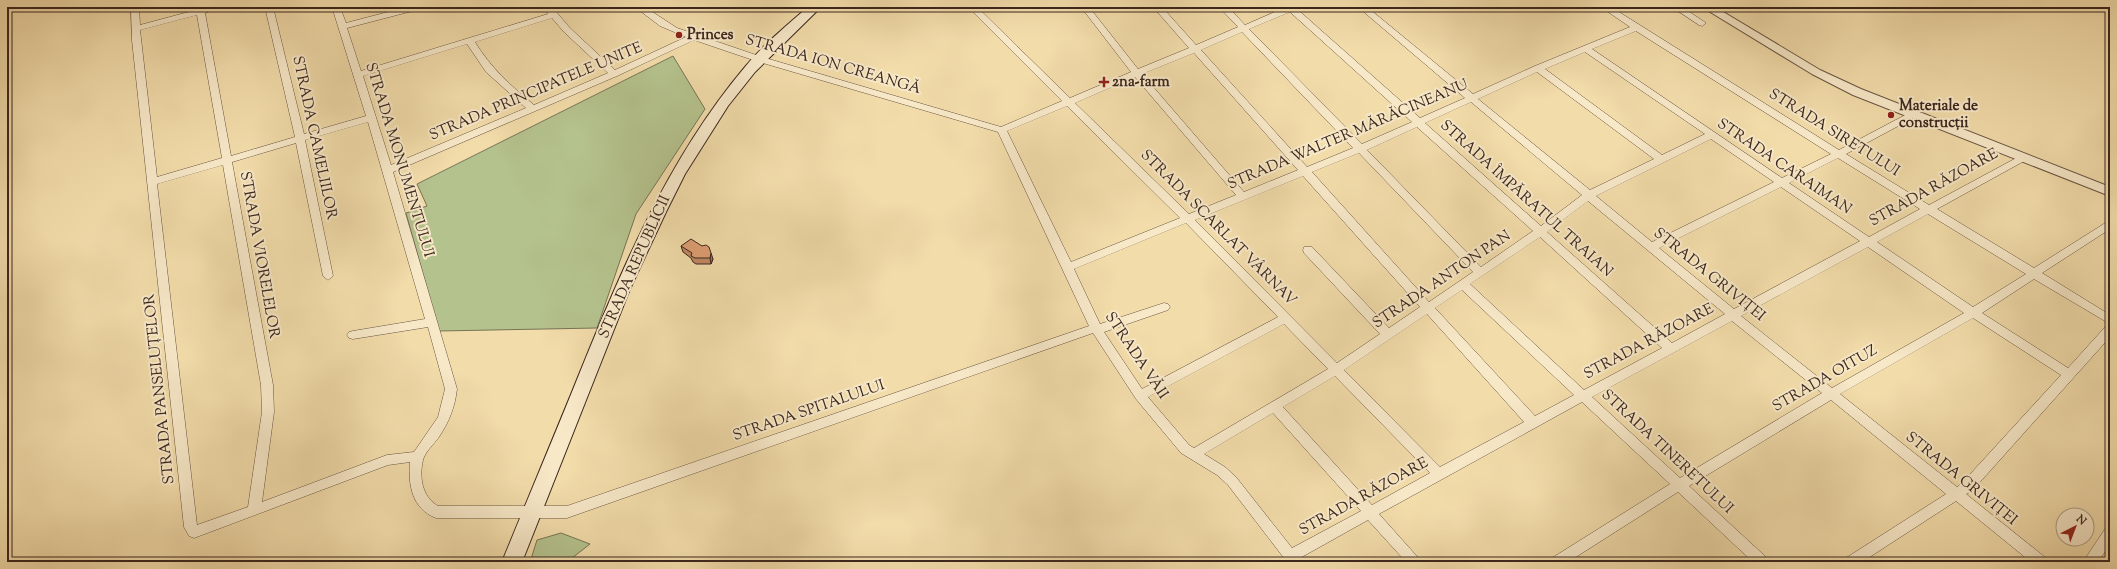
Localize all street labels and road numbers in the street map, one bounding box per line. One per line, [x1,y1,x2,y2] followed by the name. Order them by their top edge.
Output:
[743,29,924,100] street label: STRADA ION CREANGĂ
[426,37,646,147] street label: STRADA PRINCIPATELE UNITE
[286,54,342,222] street label: STRADA CAMELIILOR
[359,60,439,260] street label: STRADA MONUMENTULUI
[1224,74,1472,195] street label: STRADA WALTER MĂRĂCINEANU
[1764,84,1904,182] street label: STRADA SIRETULUI
[1712,114,1856,220] street label: STRADA CARAIMAN
[1435,115,1618,282] street label: STRADA ÎMPĂRATUL TRAIAN
[1865,143,2002,232] street label: STRADA RĂZOARE
[1135,145,1301,311] street label: STRADA SCARLAT VÂRNAV
[234,170,284,340] street label: STRADA VIORELELOR
[594,192,676,342] street label: STRADA REPUBLICII
[1649,223,1769,327] street label: STRADA GRIVIȚEI
[1369,226,1515,334] street label: STRADA ANTON PAN
[140,293,180,485] street label: STRADA PANSELUȚELOR
[1580,298,1718,385] street label: STRADA RĂZOARE
[1099,308,1174,404] street label: STRADA VĂII
[1769,340,1882,418] street label: STRADA OITUZ
[730,375,888,447] street label: STRADA SPITALULUI
[1596,385,1738,519] street label: STRADA TINERETULUI
[1901,427,2021,531] street label: STRADA GRIVIȚEI
[1295,452,1432,541] street label: STRADA RĂZOARE

